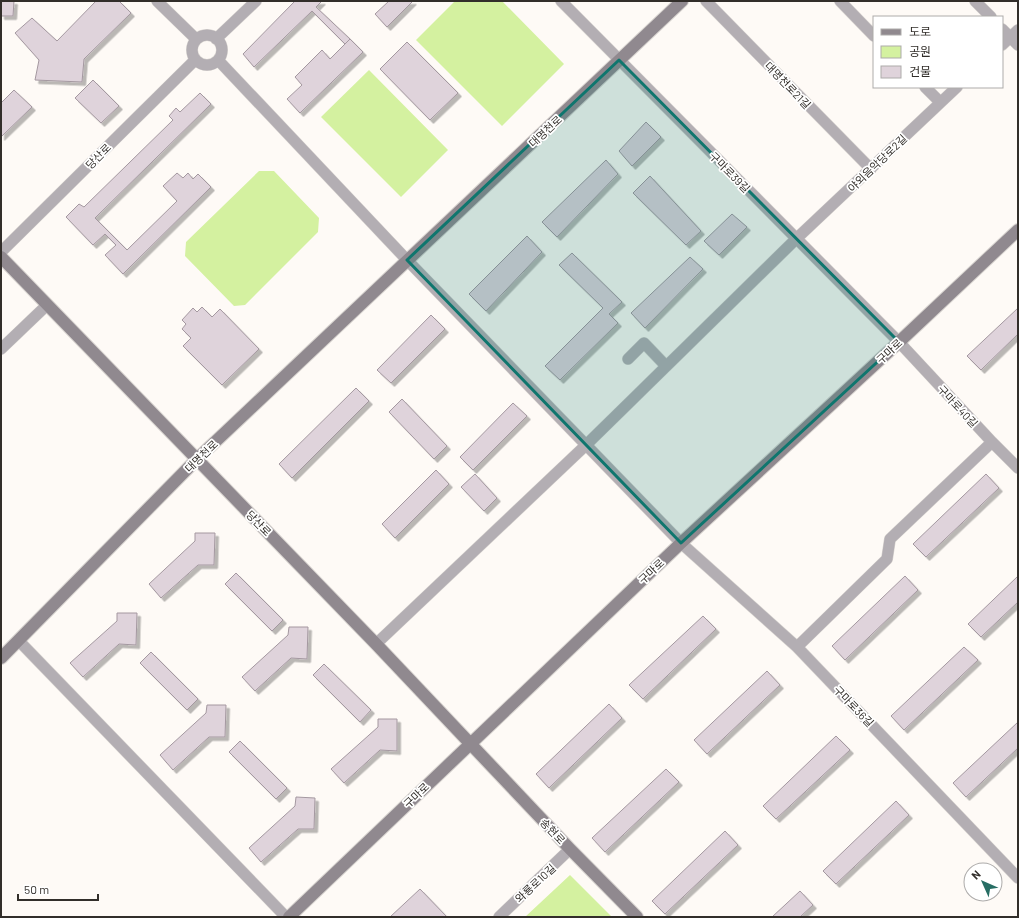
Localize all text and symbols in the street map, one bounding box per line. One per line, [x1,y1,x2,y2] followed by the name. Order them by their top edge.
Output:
[873,16,1003,88] legend
[909,24,931,38] text: 도로
[909,44,931,58] text: 공원
[762,59,814,111] street label: 대명천로21길
[909,64,931,78] text: 건물
[526,112,564,150] street label: 대명천로
[845,132,909,194] street label: 야외음악당로2길
[83,141,113,171] street label: 당산로
[707,149,753,195] street label: 구마로39길
[873,336,905,366] street label: 구마로
[935,382,981,430] street label: 구마로40길
[182,437,220,475] street label: 대명천로
[244,508,274,538] street label: 당산로
[635,556,667,586] street label: 구마로
[831,683,877,729] street label: 구마로36길
[401,780,431,810] street label: 구마로
[538,815,568,847] street label: 송현로
[512,861,558,905] street label: 와룡로10길
[963,862,1003,902] north arrow
[968,867,983,882] text: N
[18,876,98,902] scale bar
[24,882,49,896] text: 50 m

